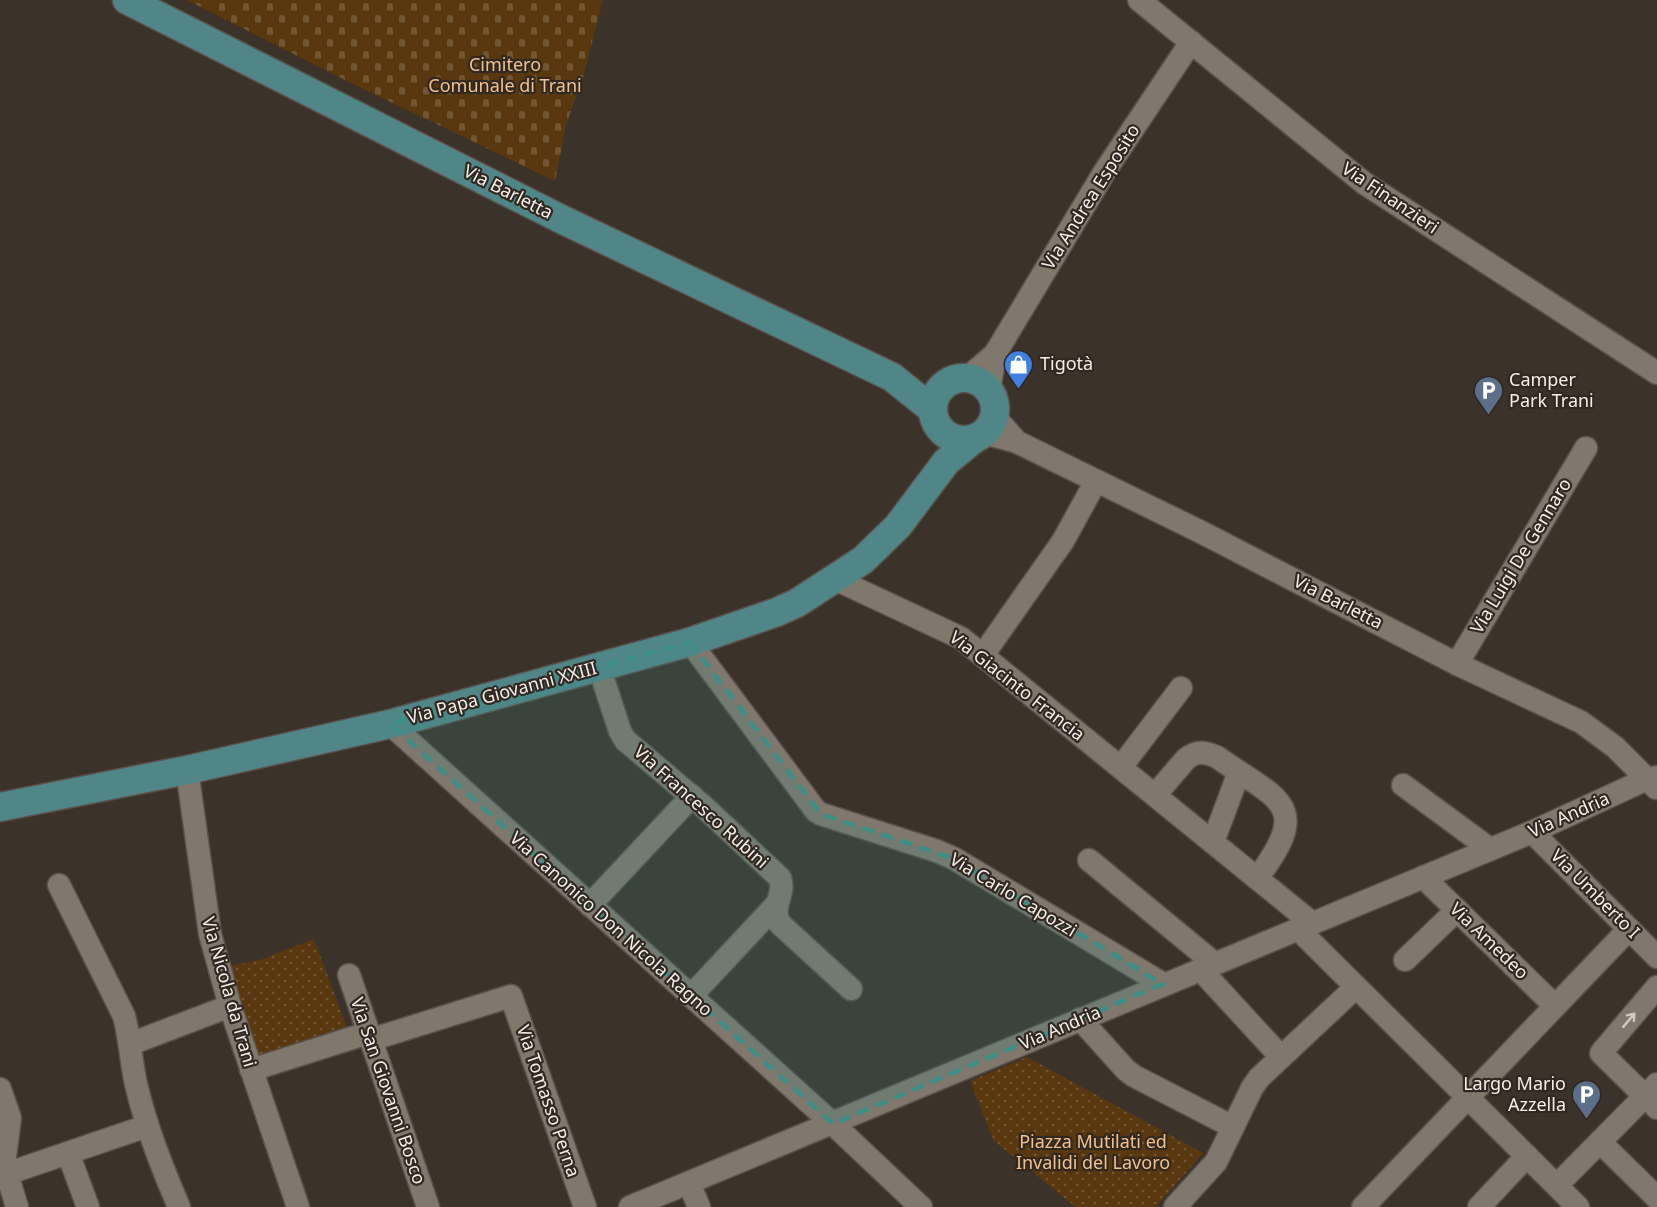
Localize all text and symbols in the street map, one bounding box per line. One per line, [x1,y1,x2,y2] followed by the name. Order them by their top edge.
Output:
[428,52,582,97] park label: Cimitero Comunale di Trani
[1036,119,1145,274] street label: Via Andrea Esposito
[1337,156,1444,238] street label: Via Finanzieri
[460,158,557,224] street label: Via Barletta
[1003,348,1035,390] shop icon: Tigotà
[1040,351,1093,375] place label: Tigotà
[1509,367,1594,412] place label: Camper Park Trani
[1472,374,1504,416] parking icon: Camper Park Trani
[1464,473,1576,638] street label: Via Luigi De Gennaro
[1290,568,1387,634] street label: Via Barletta
[945,625,1090,746] street label: Via Giacinto Francia
[404,655,599,729] street label: Via Papa Giovanni XXIII
[629,739,774,873] street label: Via Francesco Rubini
[1524,786,1613,843] street label: Via Andria
[505,826,718,1021] street label: Via Canonico Don Nicola Ragno
[1546,843,1646,943] street label: Via Umberto I
[946,847,1081,942] street label: Via Carlo Capozzi
[1445,897,1534,984] street label: Via Amedeo
[197,914,263,1070] street label: Via Nicola da Trani
[346,994,432,1187] street label: Via San Giovanni Bosco
[1015,999,1104,1055] street label: Via Andria
[1622,1013,1636,1028] one-way arrow
[512,1021,586,1180] street label: Via Tomasso Perna
[1463,1071,1566,1116] place label: Largo Mario Azzella
[1571,1078,1603,1120] parking icon: Largo Mario Azzella
[1016,1129,1170,1174] park label: Piazza Mutilati ed Invalidi del Lavoro

